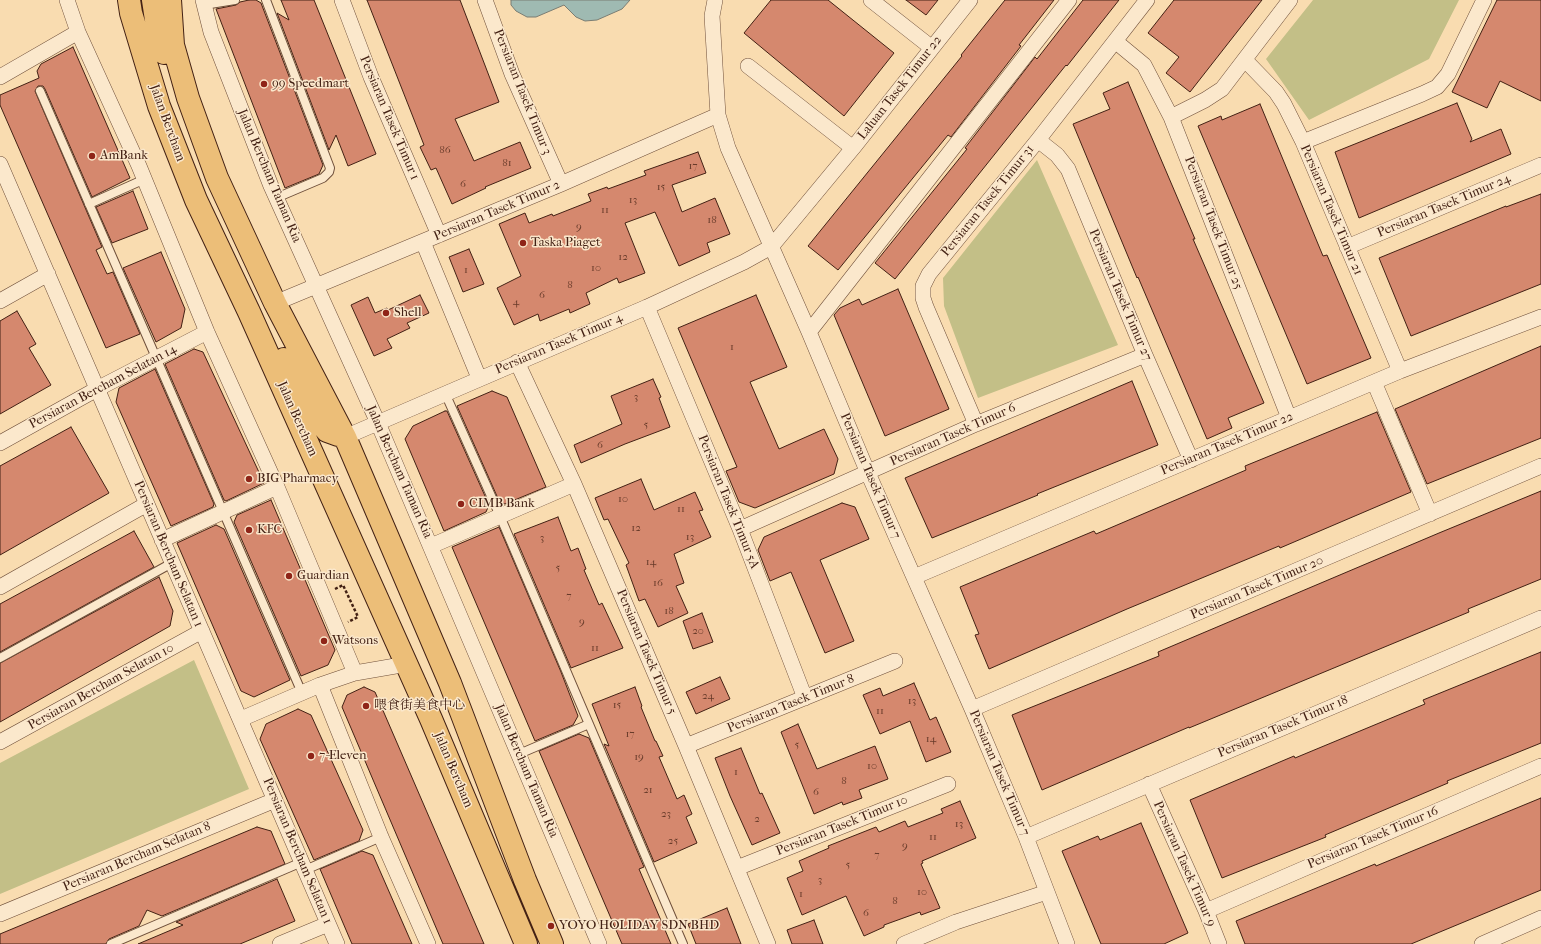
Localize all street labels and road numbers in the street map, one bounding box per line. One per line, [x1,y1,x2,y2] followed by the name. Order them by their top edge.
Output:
[490,27,554,157] street label: Persiaran Tasek Timur 3
[855,33,945,143] street label: Laluan Tasek Timur 22
[356,53,422,183] street label: Persiaran Tasek Timur 1
[146,82,188,164] street label: Jalan Bercham
[234,107,304,245] street label: Jalan Bercham Taman Ria
[938,142,1038,260] street label: Persiaran Tasek Timur 31
[1296,142,1366,278] street label: Persiaran Tasek Timur 21
[1180,154,1246,292] street label: Persiaran Tasek Timur 25
[1375,171,1513,241] street label: Persiaran Tasek Timur 24
[431,177,563,245] street label: Persiaran Tasek Timur 2
[1085,227,1155,363] street label: Persiaran Tasek Timur 27
[493,310,625,378] street label: Persiaran Tasek Timur 4
[26,341,180,433] street label: Persiaran Bercham Selatan 14
[273,379,321,459] street label: Jalan Bercham
[888,400,1018,470] street label: Persiaran Tasek Timur 6
[363,403,435,541] street label: Jalan Bercham Taman Ria
[1158,409,1296,479] street label: Persiaran Tasek Timur 22
[836,411,904,541] street label: Persiaran Tasek Timur 7
[694,433,762,571] street label: Persiaran Tasek Timur 5A
[130,479,206,629] street label: Persiaran Bercham Selatan 1
[1188,553,1326,623] street label: Persiaran Tasek Timur 20
[613,587,679,717] street label: Persiaran Tasek Timur 5
[25,640,177,734] street label: Persiaran Bercham Selatan 10
[725,671,857,737] street label: Persiaran Tasek Timur 8
[1215,692,1351,762] street label: Persiaran Tasek Timur 18
[491,702,561,840] street label: Jalan Bercham Taman Ria
[965,708,1033,838] street label: Persiaran Tasek Timur 7
[430,730,476,810] street label: Jalan Bercham
[259,776,335,926] street label: Persiaran Bercham Selatan 1
[774,792,910,860] street label: Persiaran Tasek Timur 10
[1149,799,1219,929] street label: Persiaran Tasek Timur 9
[1305,803,1441,873] street label: Persiaran Tasek Timur 16
[61,819,213,895] street label: Persiaran Bercham Selatan 8

